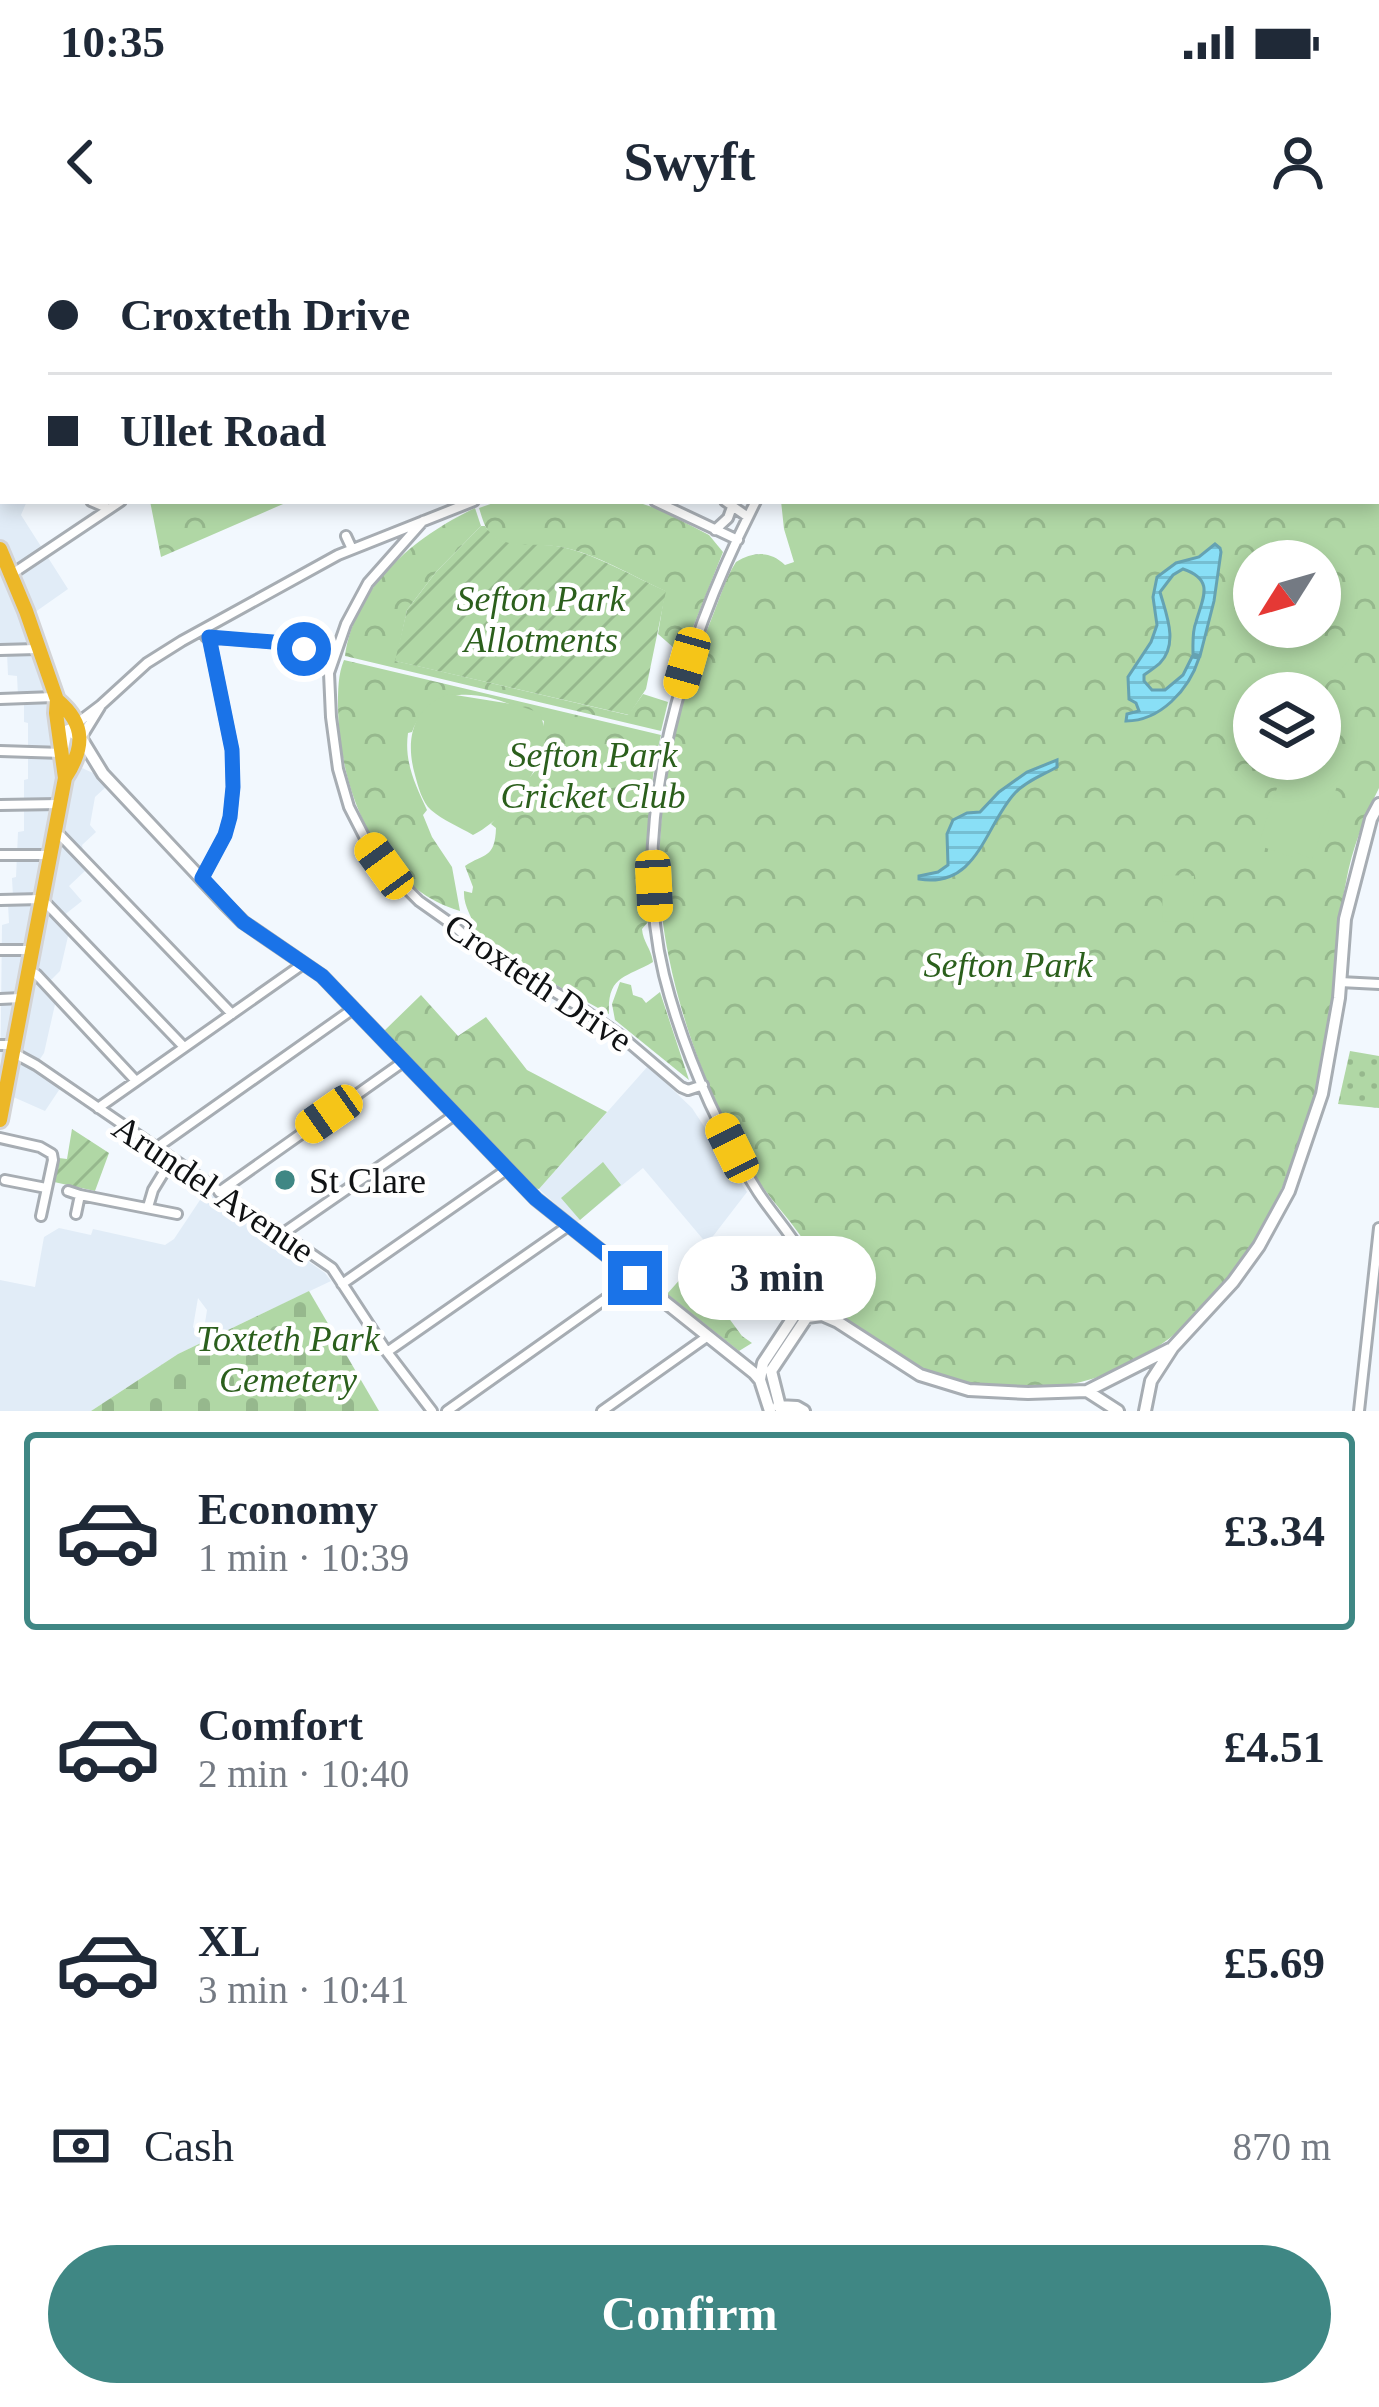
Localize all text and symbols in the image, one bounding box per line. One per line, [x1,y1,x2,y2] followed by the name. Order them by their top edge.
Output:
[60,17,165,67] text: 10:35
[48,129,114,195] icon: back
[1265,129,1331,195] icon: person
[624,132,756,192] text: Swyft
[120,290,410,340] text: Croxteth Drive
[120,406,326,456] text: Ullet Road
[1233,540,1341,648] north arrow
[1233,540,1341,780] map controls
[457,579,626,660] park label: Sefton Park Allotments
[277,622,331,676] route start
[660,623,714,703] car
[1233,672,1341,780] button: layers
[501,735,685,816] park label: Sefton Park Cricket Club
[348,826,420,906] car
[634,849,674,923] car
[437,906,640,1060] street label: Croxteth Drive
[924,945,1093,985] park label: Sefton Park
[289,1079,369,1149] car
[105,1107,322,1271] street label: Arundel Avenue
[700,1108,764,1188] car
[309,1161,426,1201] place label: St Clare
[272,1167,298,1193] marker: St Clare
[677,1236,875,1320] callout: 3 min
[608,1251,662,1305] route end
[730,1256,824,1299] text: 3 min
[196,1319,381,1400] park label: Toxteth Park Cemetery
[54,1477,162,1585] icon: car
[198,1484,378,1534] text: Economy
[1224,1506,1325,1556] text: £3.34
[198,1536,409,1579] text: 1 min · 10:39
[54,1693,162,1801] icon: car
[198,1700,363,1750] text: Comfort
[1224,1722,1325,1772] text: £4.51
[198,1752,409,1795] text: 2 min · 10:40
[54,1909,162,2017] icon: car
[198,1916,261,1966] text: XL
[1224,1938,1325,1988] text: £5.69
[198,1968,409,2011] text: 3 min · 10:41
[48,2113,114,2179] icon: cash
[144,2121,234,2171] text: Cash
[1232,2125,1331,2168] text: 870 m
[48,2245,1331,2383] button: Confirm

